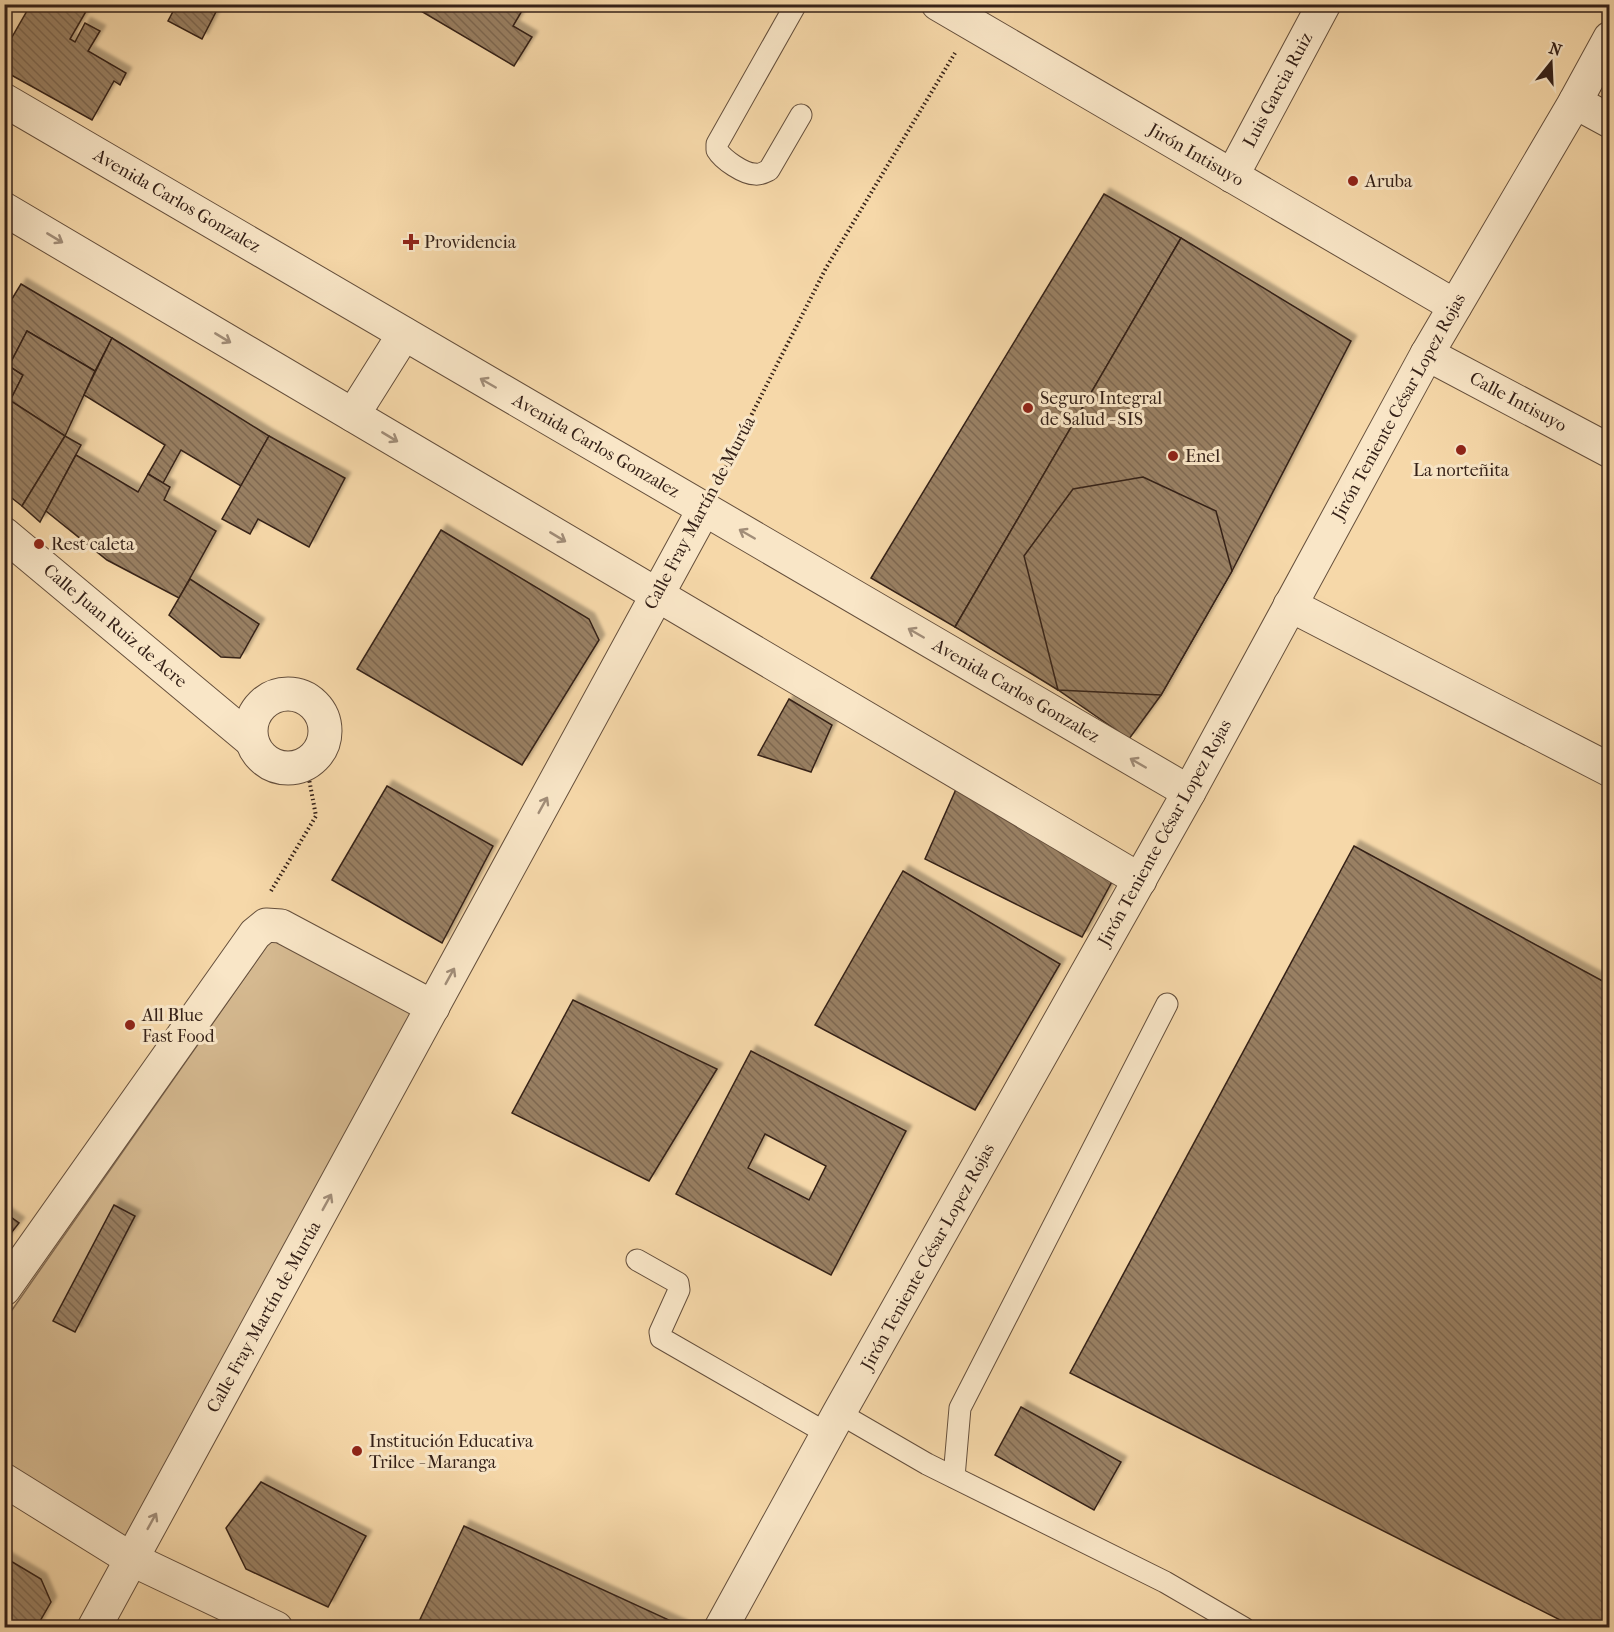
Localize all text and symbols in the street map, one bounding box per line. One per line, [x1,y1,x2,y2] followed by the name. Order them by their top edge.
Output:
[1239,29,1317,151] street label: Luis Garcia Ruiz
[1521,33,1581,93] north arrow
[1547,38,1565,60] text: N
[1143,118,1247,191] street label: Jirón Intisuyo
[89,144,264,257] street label: Avenida Carlos Gonzalez
[1364,171,1413,192] place label: Aruba
[1346,174,1360,188] marker: Aruba
[424,232,517,253] place label: Providencia
[46,233,63,245] one-way arrow
[402,233,420,251] marker: Providencia
[1327,290,1470,526] street label: Jirón Teniente César Lopez Rojas
[214,332,231,344] one-way arrow
[1466,368,1570,436] street label: Calle Intisuyo
[480,377,497,389] one-way arrow
[1040,388,1162,430] place label: Seguro Integral de Salud - SIS
[508,389,683,502] street label: Avenida Carlos Gonzalez
[1021,401,1035,415] marker: Seguro Integral de Salud - SIS
[640,412,760,613] street label: Calle Fray Martín de Murúa
[381,431,398,443] one-way arrow
[1454,443,1468,457] marker: La norteñita
[1185,446,1220,467] place label: Enel
[1166,449,1180,463] marker: Enel
[1413,460,1510,481] place label: La norteñita
[739,528,756,540] one-way arrow
[549,531,566,543] one-way arrow
[51,534,135,555] place label: Rest caleta
[32,537,46,551] marker: Rest caleta
[39,560,191,692] street label: Calle Juan Ruiz de Acre
[907,626,924,638] one-way arrow
[928,634,1103,747] street label: Avenida Carlos Gonzalez
[1093,716,1236,952] street label: Jirón Teniente César Lopez Rojas
[1130,756,1147,768] one-way arrow
[538,796,549,814] one-way arrow
[444,968,456,985] one-way arrow
[141,1005,215,1047] place label: All Blue Fast Food
[123,1018,137,1032] marker: All Blue Fast Food
[856,1140,999,1376] street label: Jirón Teniente César Lopez Rojas
[322,1194,333,1212] one-way arrow
[203,1217,326,1416] street label: Calle Fray Martín de Murúa
[369,1431,534,1473] place label: Institución Educativa Trilce - Maranga
[350,1444,364,1458] marker: Institución Educativa Trilce - Maranga
[147,1513,159,1530] one-way arrow

